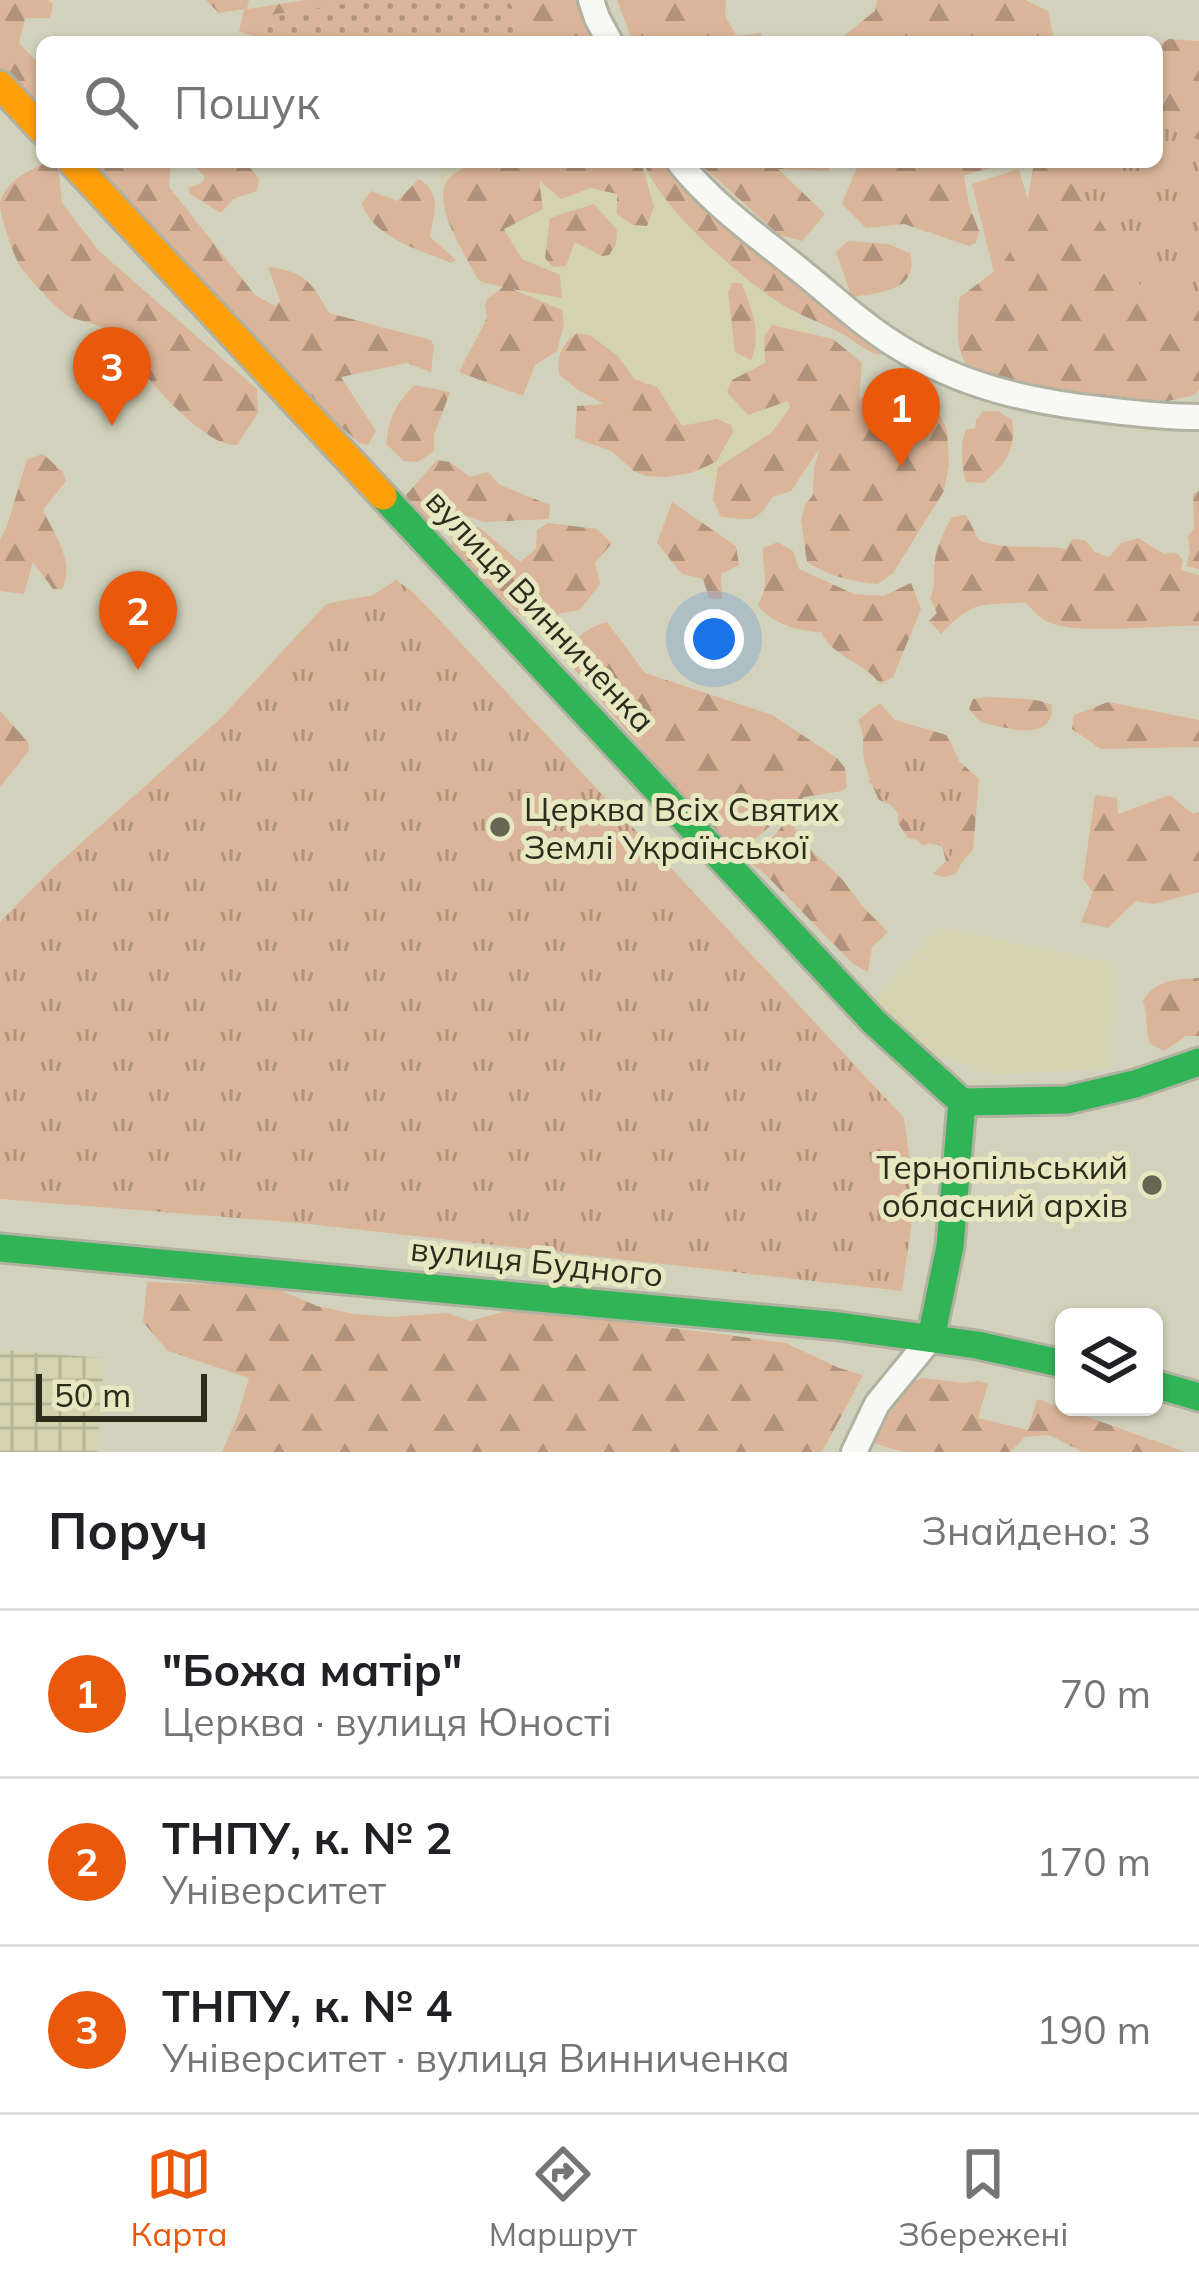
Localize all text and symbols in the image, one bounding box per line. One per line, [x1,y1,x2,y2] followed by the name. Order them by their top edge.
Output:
[36,36,1163,168] search box
[78,69,144,135] icon: search
[174,74,320,130] text: Пошук
[73,327,151,426] pin: 3
[862,368,940,467] pin: 1
[418,480,664,740] street label: вулиця Винниченка
[99,571,177,670] pin: 2
[684,609,744,669] your location
[524,788,839,867] place label: Церква Всіх Святих Землі Української
[487,814,513,840] marker: Церква Всіх Святих Землі Української
[876,1146,1128,1225] place label: Тернопільський обласний архів
[1139,1172,1165,1198] marker: Тернопільський обласний архів
[409,1227,665,1295] street label: вулиця Будного
[1055,1308,1163,1416] map controls
[1055,1308,1163,1416] button: layers
[36,1368,207,1421] scale bar
[54,1374,131,1415] text: 50 m
[48,1498,208,1562] text: Поруч
[921,1506,1151,1555] text: Знайдено: 3
[162,1641,462,1697] text: "Божа матір"
[75,1669,99,1718] text: 1
[1060,1669,1151,1718] text: 70 m
[162,1697,612,1746] text: Церква · вулиця Юності
[162,1809,452,1865] text: ТНПУ, к. № 2
[75,1837,99,1886] text: 2
[1036,1837,1151,1886] text: 170 m
[162,1865,386,1914] text: Університет
[162,1977,452,2033] text: ТНПУ, к. № 4
[75,2005,99,2054] text: 3
[1036,2005,1151,2054] text: 190 m
[162,2033,790,2082] text: Університет · вулиця Винниченка
[131,2141,228,2254] tab: Карта
[489,2141,637,2254] tab: Маршрут
[898,2141,1068,2254] tab: Збережені

